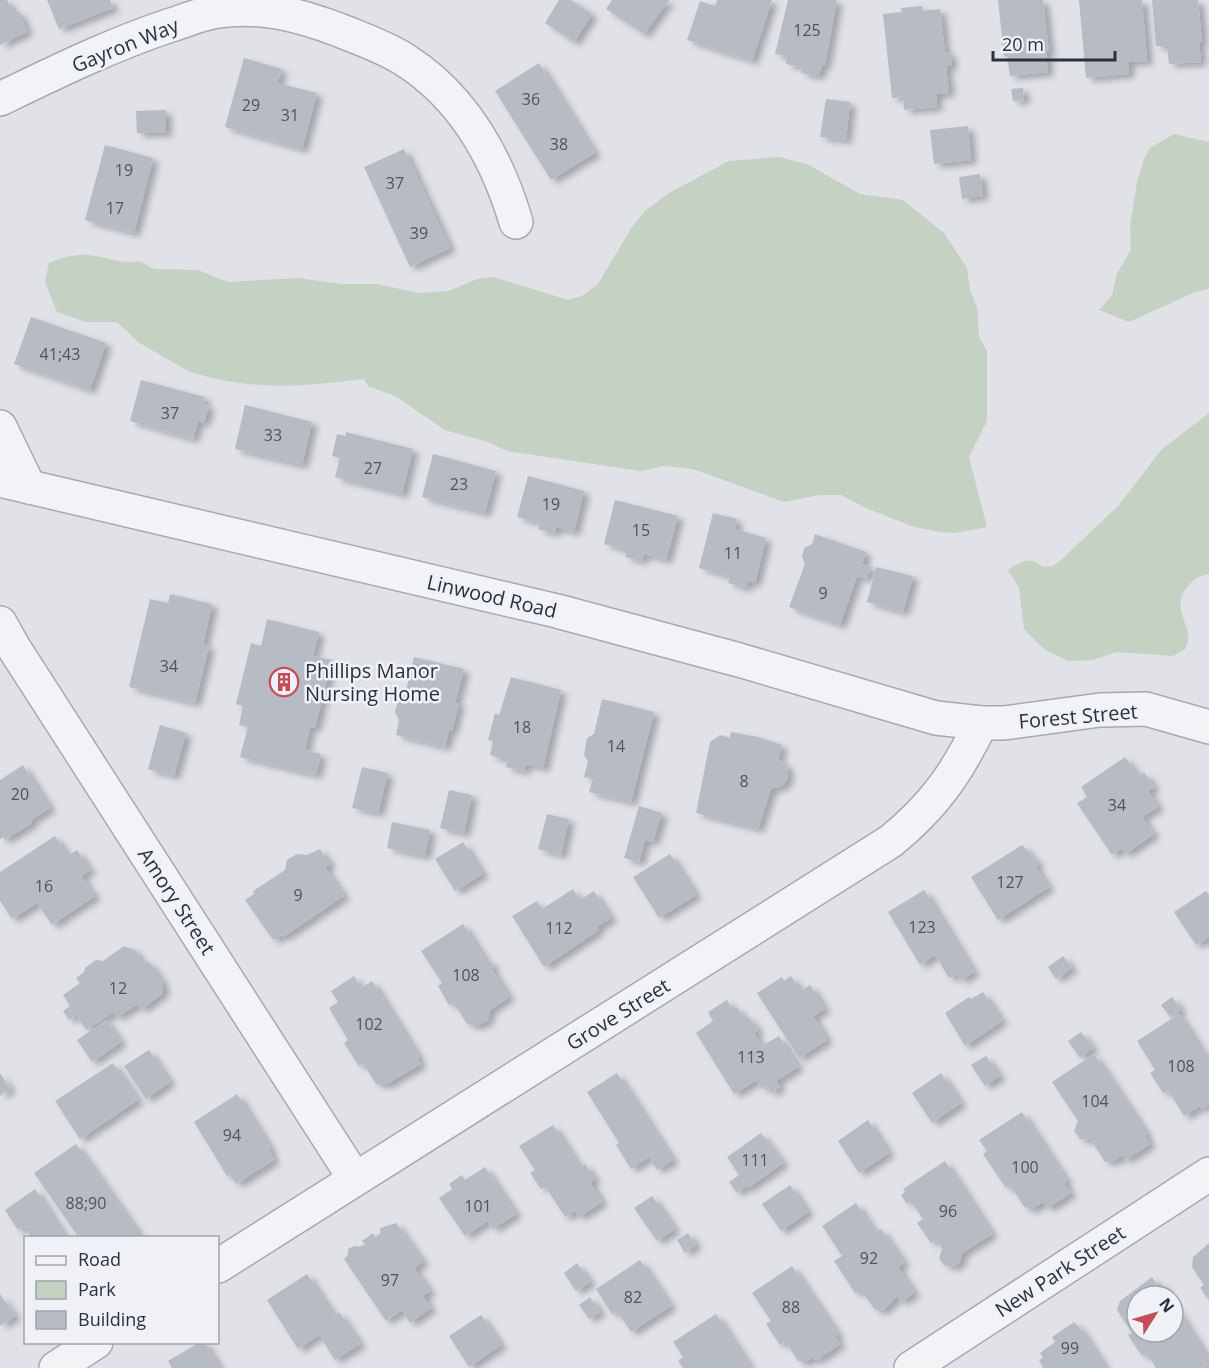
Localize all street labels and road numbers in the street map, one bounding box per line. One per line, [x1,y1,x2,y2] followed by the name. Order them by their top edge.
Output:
[68,11,183,79] street label: Gayron Way
[424,568,560,624] street label: Linwood Road
[1017,697,1139,735] street label: Forest Street
[132,842,222,960] street label: Amory Street
[561,972,675,1056] street label: Grove Street
[990,1219,1130,1323] street label: New Park Street

